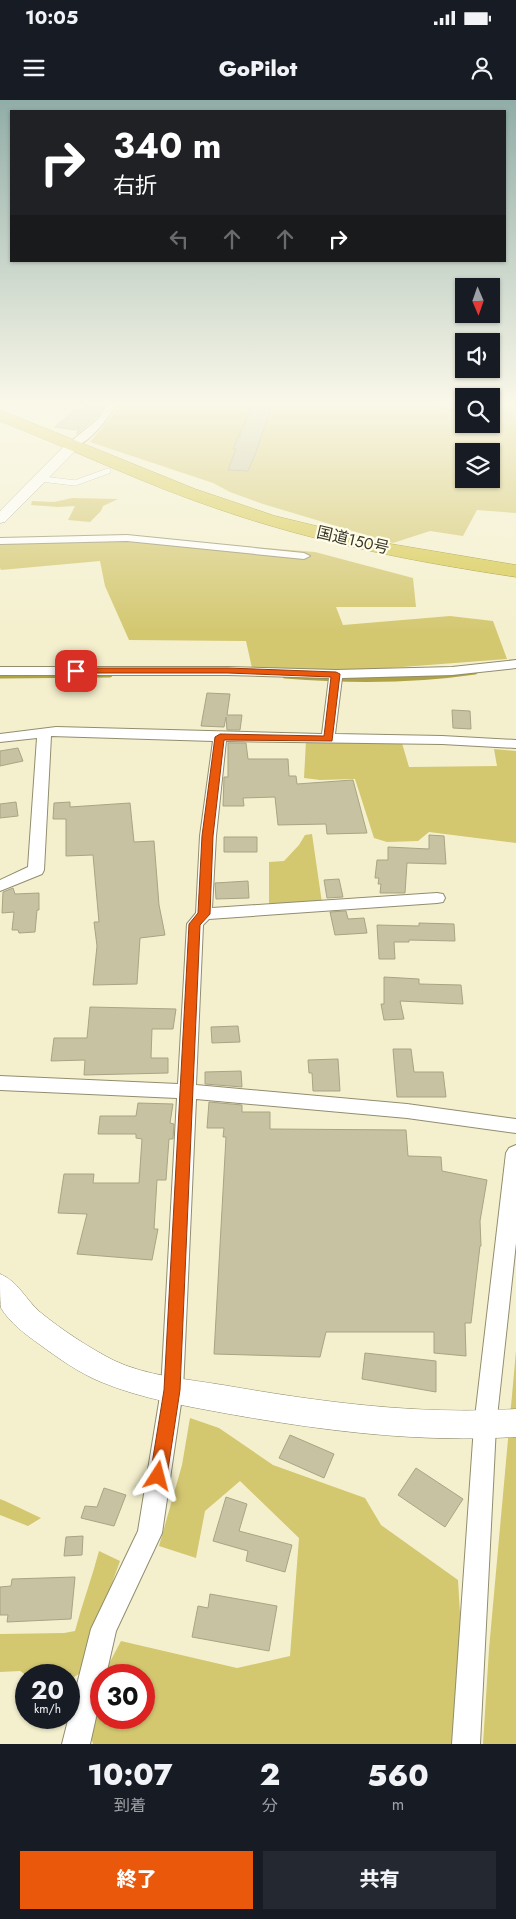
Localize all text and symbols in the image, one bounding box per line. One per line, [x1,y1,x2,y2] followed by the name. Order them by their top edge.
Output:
[25,4,78,31] text: 10:05
[219,52,297,84] text: GoPilot
[20,54,48,82] icon: menu
[468,54,496,82] icon: person
[113,121,222,171] text: 340 m
[30,130,95,195] icon: right
[113,169,157,201] text: 右折
[165,225,193,253] icon: left
[218,225,246,253] icon: ahead
[271,225,299,253] icon: ahead
[324,225,352,253] icon: right
[455,278,500,322] north arrow
[455,278,500,488] map controls
[455,333,500,378] button: sound
[455,388,500,433] button: search
[455,443,500,488] button: layers
[314,520,392,560] street label: 国道150号
[55,650,97,692] pin
[62,657,90,685] icon: arrive
[131,1449,183,1501] position arrow
[90,1664,155,1729] speed limit sign: 30
[31,1672,64,1708] text: 20
[34,1700,61,1718] text: km/h
[87,1753,173,1796] text: 10:07
[260,1753,280,1796] text: 2
[367,1754,429,1797] text: 560
[392,1793,404,1816] text: m
[114,1794,146,1817] text: 到着
[262,1794,278,1817] text: 分
[20,1851,253,1909] button: 終了
[263,1851,496,1909] button: 共有

